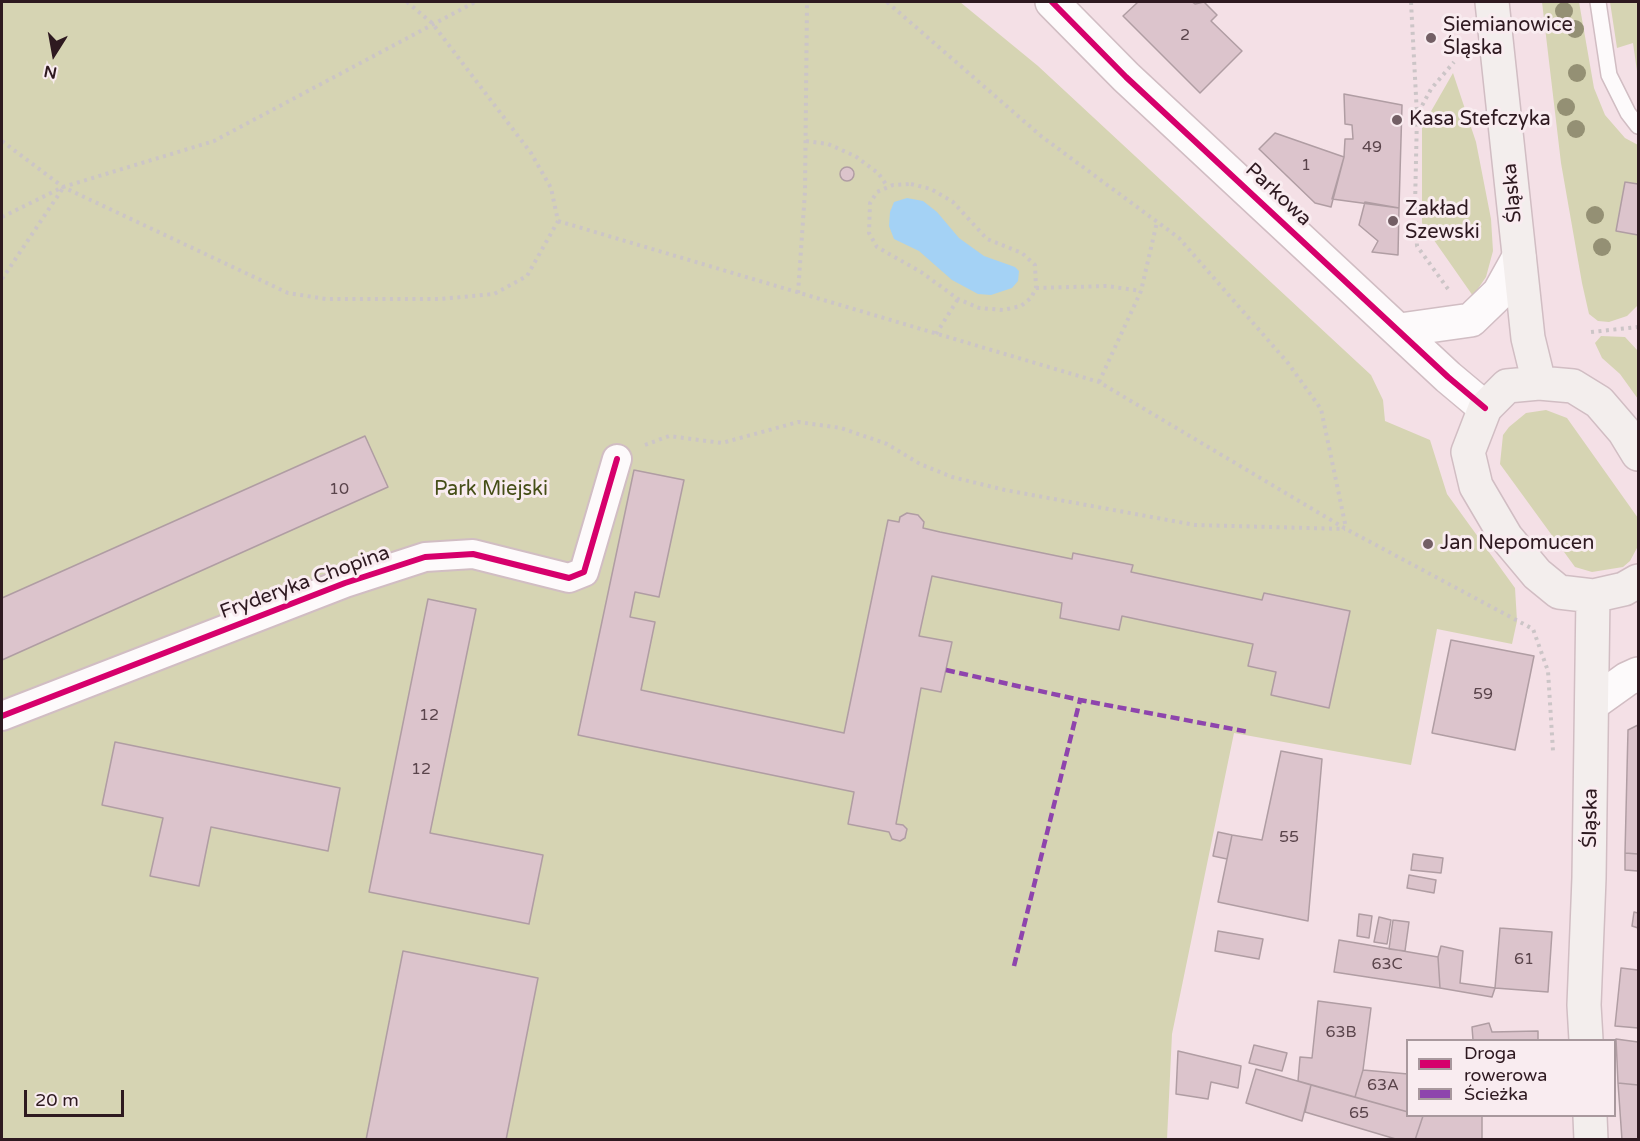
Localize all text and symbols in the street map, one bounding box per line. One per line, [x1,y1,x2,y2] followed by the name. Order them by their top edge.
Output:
[1443,14,1573,61] place label: Siemianowice Śląska
[24,24,84,84] north arrow
[1180,26,1190,46] house number: 2
[1424,31,1438,45] marker: Siemianowice Śląska
[42,61,59,83] text: N
[1409,108,1551,132] place label: Kasa Stefczyka
[1390,113,1404,127] marker: Kasa Stefczyka
[1362,138,1382,158] house number: 49
[1301,156,1311,176] house number: 1
[1240,158,1316,232] street label: Parkowa
[1498,162,1528,224] street label: Śląska
[1405,198,1480,245] place label: Zakład Szewski
[1386,214,1400,228] marker: Zakład Szewski
[434,478,548,502] park label: Park Miejski
[329,480,349,500] house number: 10
[1440,532,1594,556] place label: Jan Nepomucen
[1421,537,1435,551] marker: Jan Nepomucen
[217,541,393,625] street label: Fryderyka Chopina
[1473,685,1493,705] house number: 59
[419,706,439,726] house number: 12
[411,760,431,780] house number: 12
[1578,788,1604,848] street label: Śląska
[1279,828,1299,848] house number: 55
[1514,950,1534,970] house number: 61
[1371,955,1403,975] house number: 63C
[1325,1023,1357,1043] house number: 63B
[1406,1039,1616,1117] legend
[1464,1042,1547,1086] text: Droga rowerowa
[1367,1076,1399,1096] house number: 63A
[27,1078,128,1116] scale bar
[1464,1083,1528,1105] text: Ścieżka
[35,1089,79,1111] text: 20 m
[1349,1104,1369,1124] house number: 65

